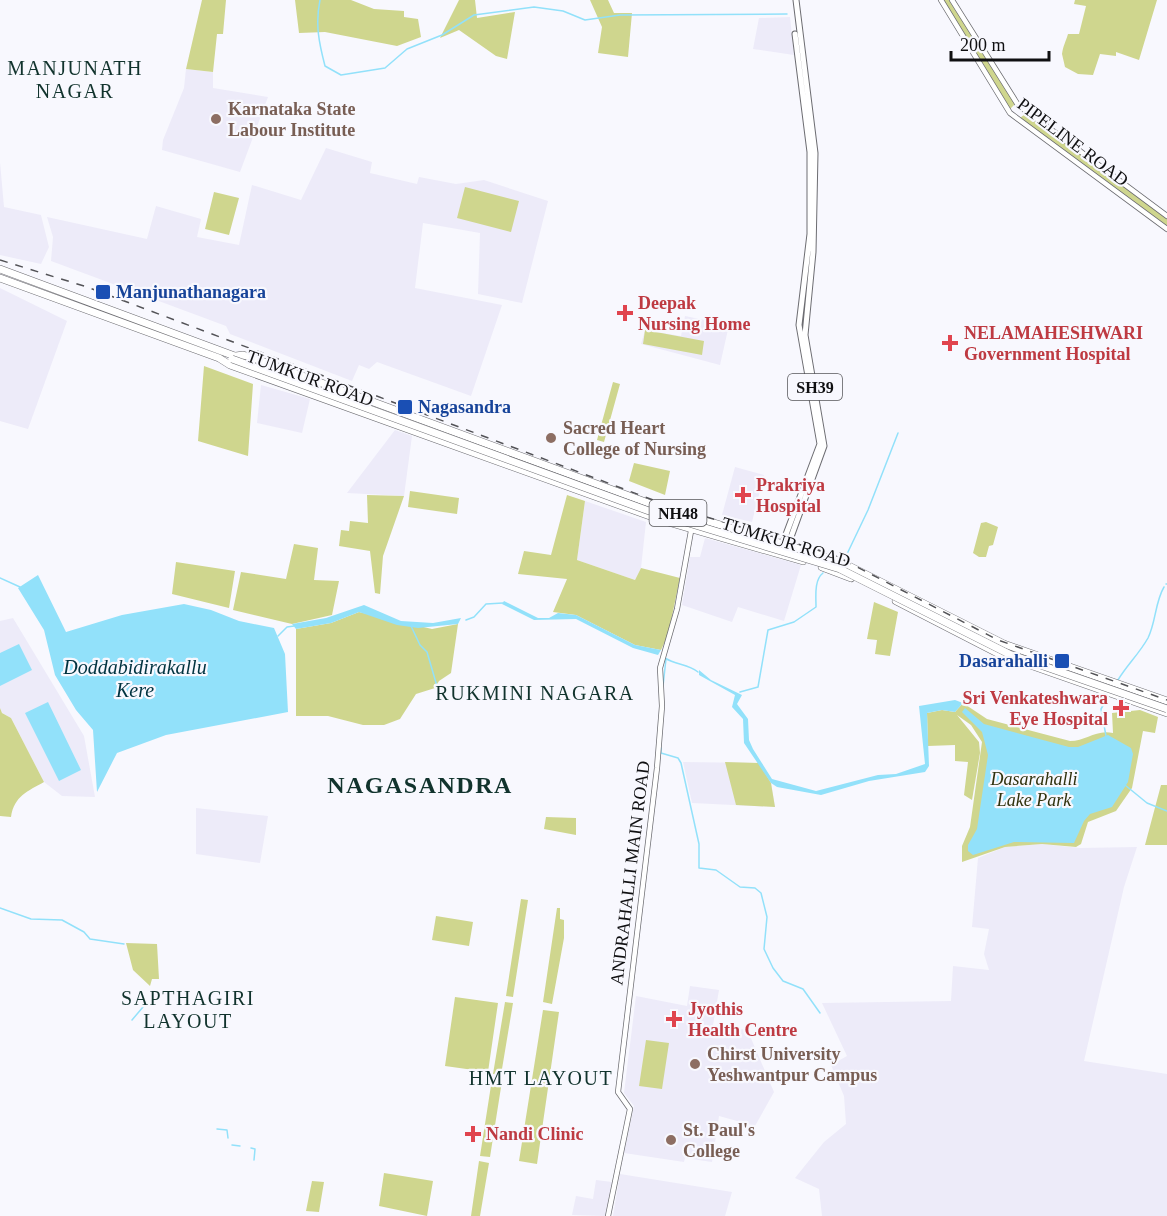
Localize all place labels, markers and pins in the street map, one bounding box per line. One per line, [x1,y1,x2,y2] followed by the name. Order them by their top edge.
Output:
[228,99,356,140] place label: Karnataka State Labour Institute
[209,112,223,126] marker: Karnataka State Labour Institute
[116,282,266,302] place label: Manjunathanagara
[94,283,112,301] marker: Manjunathanagara
[638,293,751,334] place label: Deepak Nursing Home
[616,304,634,322] marker: Deepak Nursing Home
[964,323,1143,364] place label: NELAMAHESHWARI Government Hospital
[941,334,959,352] marker: NELAMAHESHWARI Government Hospital
[418,397,511,417] place label: Nagasandra
[396,398,414,416] marker: Nagasandra
[563,418,706,459] place label: Sacred Heart College of Nursing
[544,431,558,445] marker: Sacred Heart College of Nursing
[756,475,825,516] place label: Prakriya Hospital
[734,486,752,504] marker: Prakriya Hospital
[959,651,1048,671] place label: Dasarahalli
[1053,652,1071,670] marker: Dasarahalli
[962,688,1108,729] place label: Sri Venkateshwara Eye Hospital
[1112,699,1130,717] marker: Sri Venkateshwara Eye Hospital
[688,999,797,1040] place label: Jyothis Health Centre
[665,1010,683,1028] marker: Jyothis Health Centre
[707,1044,877,1085] place label: Chirst University Yeshwantpur Campus
[688,1057,702,1071] marker: Chirst University Yeshwantpur Campus
[683,1120,755,1161] place label: St. Paul's College
[486,1124,584,1144] place label: Nandi Clinic
[464,1125,482,1143] marker: Nandi Clinic
[664,1133,678,1147] marker: St. Paul's College

